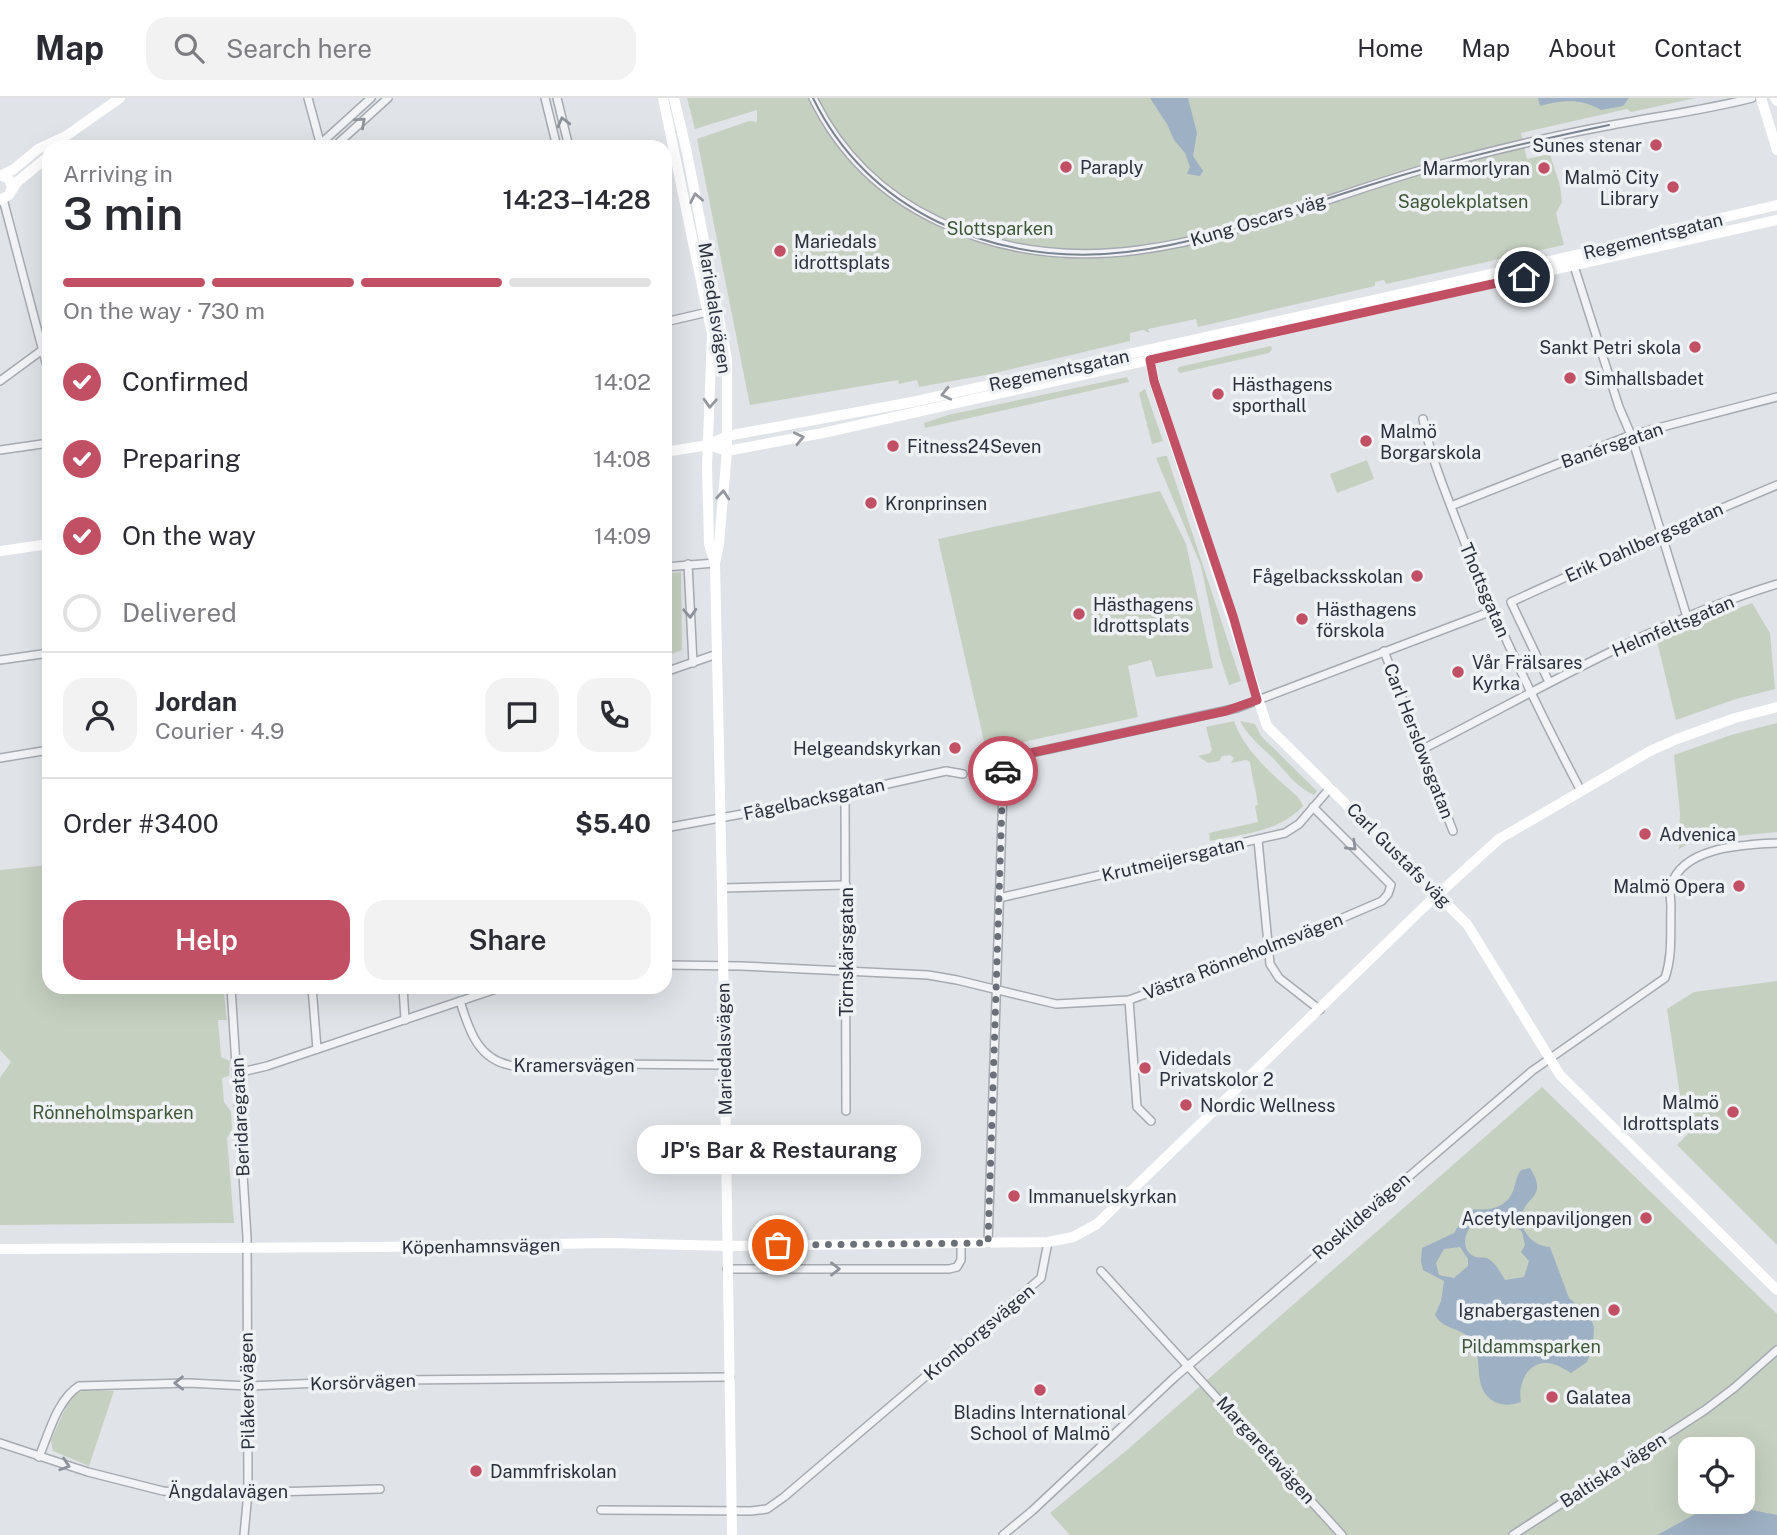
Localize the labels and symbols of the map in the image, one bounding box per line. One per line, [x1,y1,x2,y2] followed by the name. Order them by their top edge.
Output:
[557,117,571,129] one-way arrow
[353,118,366,131] one-way arrow
[1532,135,1642,156] place label: Sunes stenar
[1648,137,1664,153] marker: Sunes stenar
[1080,157,1144,178] place label: Paraply
[1423,158,1530,179] place label: Marmorlyran
[1058,159,1074,175] marker: Paraply
[1536,160,1552,176] marker: Marmorlyran
[1564,167,1659,209] place label: Malmö City Library
[1665,179,1681,195] marker: Malmö City Library
[1188,189,1328,251] street label: Kung Oscars väg
[1398,191,1528,212] park label: Sagolekplatsen
[689,192,704,204] one-way arrow
[1581,209,1725,263] street label: Regementsgatan
[947,218,1053,239] park label: Slottsparken
[794,231,890,273] place label: Mariedals idrottsplats
[694,241,736,375] street label: Mariedalsvägen
[772,243,788,259] marker: Mariedals idrottsplats
[1494,247,1554,307] pin
[1539,337,1681,358] place label: Sankt Petri skola
[1687,339,1703,355] marker: Sankt Petri skola
[987,345,1131,395] street label: Regementsgatan
[1584,368,1704,389] place label: Simhallsbadet
[1562,370,1578,386] marker: Simhallsbadet
[1232,374,1332,416] place label: Hästhagens sporthall
[940,386,952,401] one-way arrow
[1210,386,1226,402] marker: Hästhagens sporthall
[703,397,718,408] one-way arrow
[1558,418,1666,472] street label: Banérsgatan
[1380,421,1481,463] place label: Malmö Borgarskola
[793,432,805,447] one-way arrow
[1358,433,1374,449] marker: Malmö Borgarskola
[907,436,1041,457] place label: Fitness24Seven
[885,438,901,454] marker: Fitness24Seven
[715,490,730,501] one-way arrow
[885,493,987,514] place label: Kronprinsen
[863,495,879,511] marker: Kronprinsen
[1562,498,1726,586] street label: Erik Dahlbergsgatan
[1456,540,1514,640] street label: Thottsgatan
[1252,566,1403,587] place label: Fågelbacksskolan
[1409,568,1425,584] marker: Fågelbacksskolan
[1609,591,1737,661] street label: Helmfeltsgatan
[1093,594,1193,636] place label: Hästhagens Idrottsplats
[1316,599,1416,641] place label: Hästhagens förskola
[1071,606,1087,622] marker: Hästhagens Idrottsplats
[682,608,697,619] one-way arrow
[1294,611,1310,627] marker: Hästhagens förskola
[1472,652,1582,694] place label: Vår Frälsares Kyrka
[1380,660,1458,822] street label: Carl Herslowsgatan
[1450,664,1466,680] marker: Vår Frälsares Kyrka
[968,736,1038,806] courier
[793,738,941,759] place label: Helgeandskyrkan
[947,740,963,756] marker: Helgeandskyrkan
[741,774,887,824] street label: Fågelbacksgatan
[1343,799,1455,911] street label: Carl Gustafs väg
[1659,824,1736,845] place label: Advenica
[1637,826,1653,842] marker: Advenica
[1100,832,1246,886] street label: Krutmeijersgatan
[1344,837,1357,850] one-way arrow
[1613,876,1725,897] place label: Malmö Opera
[1731,878,1747,894] marker: Malmö Opera
[836,887,857,1017] street label: Törnskärsgatan
[1140,908,1346,1004] street label: Västra Rönneholmsvägen
[712,982,736,1116] street label: Mariedalsvägen
[1159,1048,1274,1090] place label: Videdals Privatskolor 2
[513,1055,635,1076] street label: Kramersvägen
[226,1057,254,1177] street label: Beridaregatan
[1137,1060,1153,1076] marker: Videdals Privatskolor 2
[1623,1092,1719,1134] place label: Malmö Idrottsplats
[1200,1095,1335,1116] place label: Nordic Wellness
[1178,1097,1194,1113] marker: Nordic Wellness
[32,1102,194,1123] park label: Rönneholmsparken
[1725,1104,1741,1120] marker: Malmö Idrottsplats
[636,1126,920,1175] callout: JP's Bar & Restaurang
[1308,1168,1414,1264] street label: Roskildevägen
[1028,1186,1177,1207] place label: Immanuelskyrkan
[1006,1188,1022,1204] marker: Immanuelskyrkan
[1462,1208,1632,1229] place label: Acetylenpaviljongen
[1638,1210,1654,1226] marker: Acetylenpaviljongen
[748,1215,808,1275] pin
[401,1234,561,1258] street label: Köpenhamnsvägen
[831,1261,841,1277] one-way arrow
[920,1280,1038,1384] street label: Kronborgsvägen
[1458,1300,1600,1321] place label: Ignabergastenen
[1606,1302,1622,1318] marker: Ignabergastenen
[235,1332,259,1450] street label: Pilåkersvägen
[1461,1336,1601,1357] park label: Pildammsparken
[310,1370,416,1394] street label: Korsörvägen
[174,1376,185,1391] one-way arrow
[1032,1382,1048,1398] marker: Bladins International School of Malmö
[1566,1387,1631,1408] place label: Galatea
[1544,1389,1560,1405] marker: Galatea
[1212,1392,1320,1508] street label: Margaretavägen
[954,1402,1126,1444] place label: Bladins International School of Malmö
[1556,1428,1670,1512] street label: Baltiska vägen
[58,1457,70,1471] one-way arrow
[490,1461,617,1482] place label: Dammfriskolan
[468,1463,484,1479] marker: Dammfriskolan
[168,1480,288,1502] street label: Ängdalavägen

